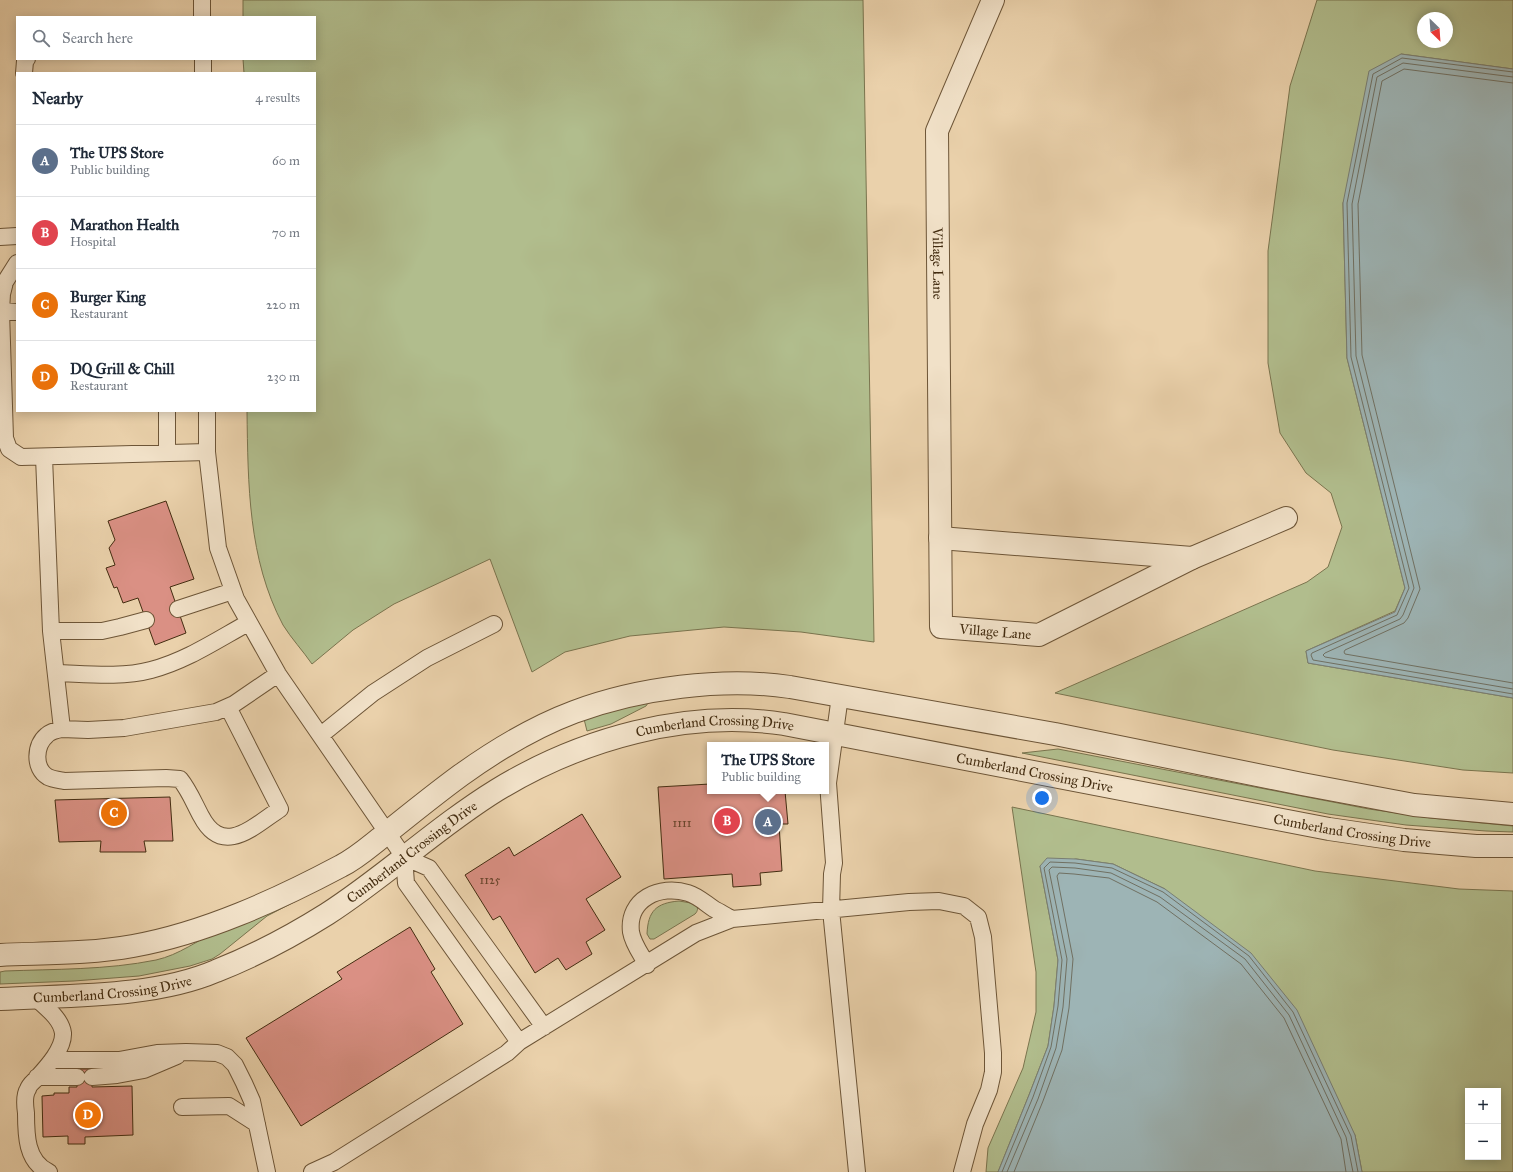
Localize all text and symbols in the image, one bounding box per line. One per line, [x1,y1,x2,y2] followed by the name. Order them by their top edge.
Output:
[1417,12,1453,48] north arrow
[16,16,316,60] search box
[30,27,52,49] icon: search
[62,29,133,47] text: Search here
[32,88,83,109] text: Nearby
[255,90,300,106] text: 4 results
[70,144,164,162] text: The UPS Store
[41,153,49,169] text: A
[272,153,300,169] text: 60 m
[70,162,149,178] text: Public building
[70,216,179,234] text: Marathon Health
[41,225,49,241] text: B
[272,225,300,241] text: 70 m
[929,226,947,300] street label: Village Lane
[70,234,116,250] text: Hospital
[70,288,146,306] text: Burger King
[41,297,49,313] text: C
[266,297,300,313] text: 220 m
[70,306,128,322] text: Restaurant
[70,360,174,378] text: DQ Grill & Chill
[40,369,50,385] text: D
[267,369,300,385] text: 230 m
[70,378,128,394] text: Restaurant
[958,620,1032,643] street label: Village Lane
[634,712,796,740] street label: Cumberland Crossing Drive
[707,742,829,794] popup
[955,749,1115,796] street label: Cumberland Crossing Drive
[721,751,815,769] text: The UPS Store
[721,769,801,785] text: Public building
[1032,788,1052,808] your location
[343,797,480,907] street label: Cumberland Crossing Drive
[101,798,127,828] pin: C
[714,806,740,836] pin: B
[755,807,781,837] pin: A
[1272,810,1432,851] street label: Cumberland Crossing Drive
[673,816,692,830] house number: 1111
[480,873,501,887] house number: 1125
[33,972,194,1006] street label: Cumberland Crossing Drive
[1465,1088,1501,1160] map controls
[1465,1088,1501,1124] button: +
[75,1100,101,1130] pin: D
[1465,1124,1501,1160] button: −

